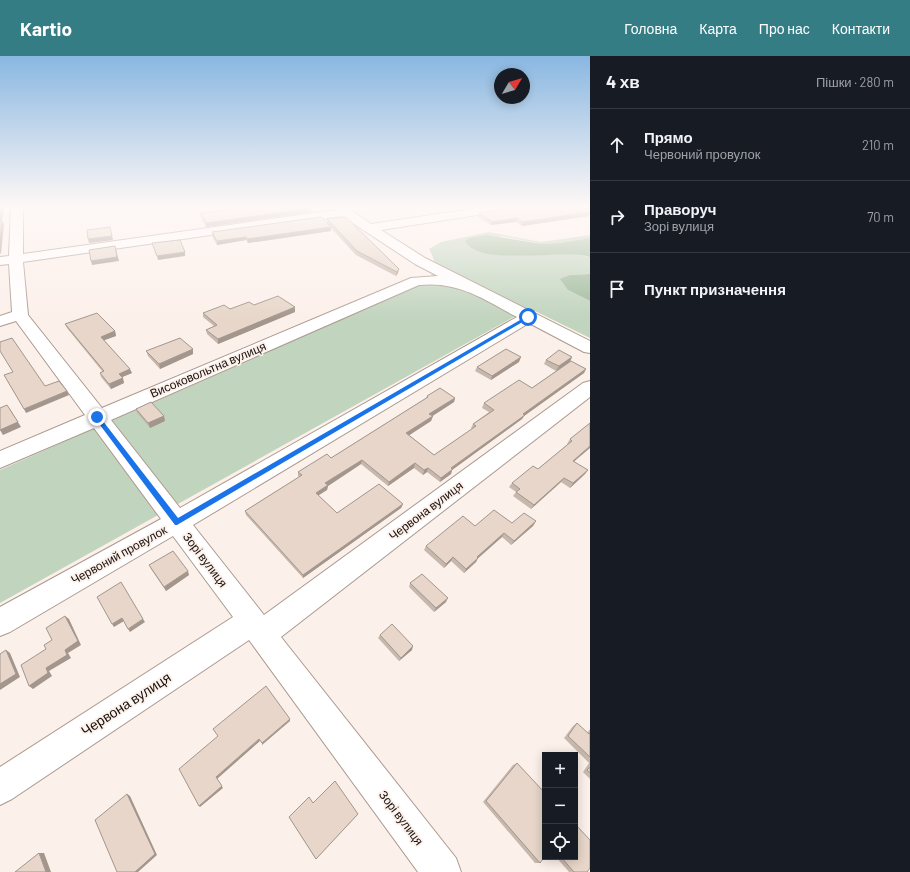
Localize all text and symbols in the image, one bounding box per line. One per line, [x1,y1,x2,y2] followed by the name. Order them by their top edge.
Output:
[20,17,72,40] text: Kartio
[624,20,677,37] text: Головна
[699,20,737,37] text: Карта
[759,20,810,37] text: Про нас
[832,20,890,37] text: Контакти
[494,68,530,104] north arrow
[606,71,640,91] text: 4 хв
[816,74,894,90] text: Пішки · 280 m
[644,128,693,146] text: Прямо
[606,134,628,156] icon: ahead
[862,137,894,153] text: 210 m
[644,146,760,162] text: Червоний провулок
[644,200,717,218] text: Праворуч
[606,206,628,228] icon: right
[867,209,894,225] text: 70 m
[644,218,714,234] text: Зорі вулиця
[606,278,628,300] icon: arrive
[644,280,786,298] text: Пункт призначення
[519,308,537,326] route start
[147,338,268,401] street label: Високовольтна вулиця
[88,408,106,426] route end
[386,478,466,543] street label: Червона вулиця
[68,522,170,587] street label: Червоний провулок
[180,529,231,590] street label: Зорі вулиця
[78,668,174,739] street label: Червона вулиця
[542,752,578,860] map controls
[542,752,578,788] button: +
[376,787,427,848] street label: Зорі вулиця
[542,788,578,824] button: −
[542,824,578,860] button: locate

